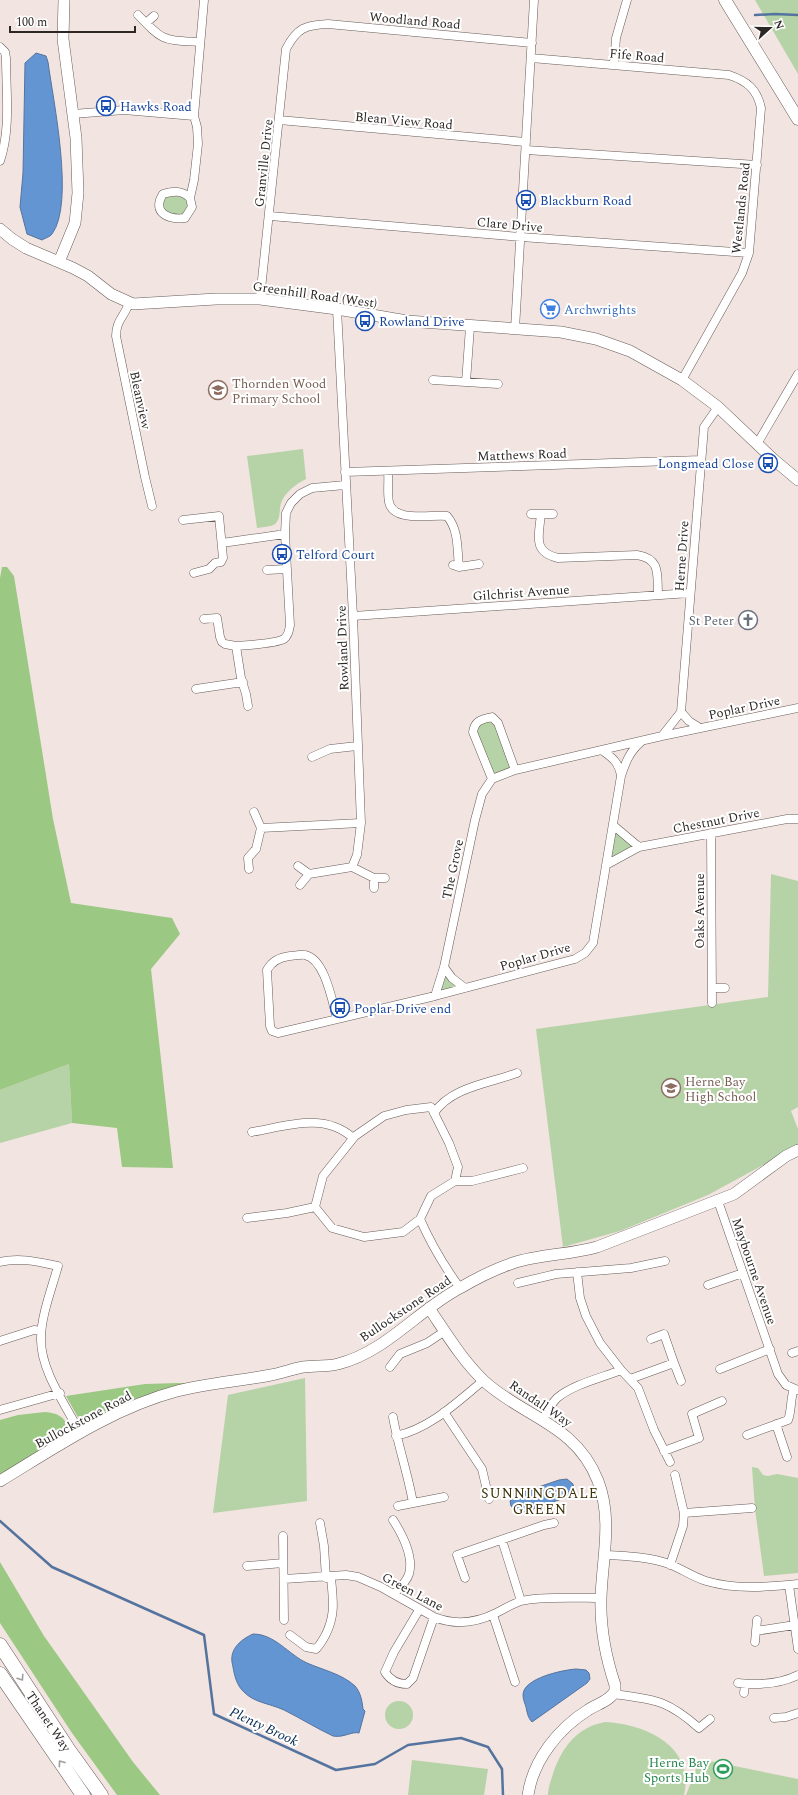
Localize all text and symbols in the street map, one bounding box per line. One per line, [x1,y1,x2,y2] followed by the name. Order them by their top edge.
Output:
[368,7,461,35] street label: Woodland Road
[10,8,135,34] scale bar
[750,8,790,48] north arrow
[16,13,47,32] text: 100 m
[769,17,788,32] text: N
[609,44,665,68] street label: Fife Road
[95,95,117,117] bus stop icon: Hawks Road
[120,97,192,117] place label: Hawks Road
[354,107,454,135] street label: Blean View Road
[249,118,279,208] street label: Granville Drive
[726,161,756,255] street label: Westlands Road
[515,189,537,211] bus stop icon: Blackburn Road
[540,191,632,211] place label: Blackburn Road
[476,212,544,238] street label: Clare Drive
[251,276,378,314] street label: Greenhill Road (West)
[539,298,561,320] supermarket icon: Archwrights
[564,300,636,320] place label: Archwrights
[354,310,376,332] bus stop icon: Rowland Drive
[379,312,465,332] place label: Rowland Drive
[124,369,156,432] street label: Bleanview
[232,374,326,409] place label: Thornden Wood Primary School
[207,379,229,401] school or university icon: Thornden Wood Primary School
[477,443,567,467] street label: Matthews Road
[757,452,779,474] bus stop icon: Longmead Close
[658,454,754,474] place label: Longmead Close
[670,520,694,592] street label: Herne Drive
[271,543,293,565] bus stop icon: Telford Court
[296,545,375,565] place label: Telford Court
[472,580,570,606] street label: Gilchrist Avenue
[332,605,354,691] street label: Rowland Drive
[737,609,759,631] church icon: St Peter
[689,611,734,631] place label: St Peter
[706,691,782,725] street label: Poplar Drive
[671,803,761,839] street label: Chestnut Drive
[437,838,469,901] street label: The Grove
[690,873,710,949] street label: Oaks Avenue
[498,937,573,977] street label: Poplar Drive
[329,997,351,1019] bus stop icon: Poplar Drive end
[354,999,451,1019] place label: Poplar Drive end
[685,1072,756,1107] place label: Herne Bay High School
[660,1077,682,1099] school or university icon: Herne Bay High School
[726,1215,782,1327] street label: Maybourne Avenue
[355,1271,456,1347] street label: Bullockstone Road
[505,1375,577,1433] street label: Randall Way
[31,1386,136,1454] street label: Bullockstone Road
[481,1483,599,1520] district label: SUNNINGDALE GREEN
[378,1567,447,1616] street label: Green Lane
[16,1674,23,1681] one-way arrow
[20,1687,76,1757] street label: Thanet Way
[226,1701,302,1752] water label: Plenty Brook
[644,1753,710,1788] place label: Herne Bay Sports Hub
[712,1758,734,1780] sports icon: Herne Bay Sports Hub
[59,1761,66,1768] one-way arrow

